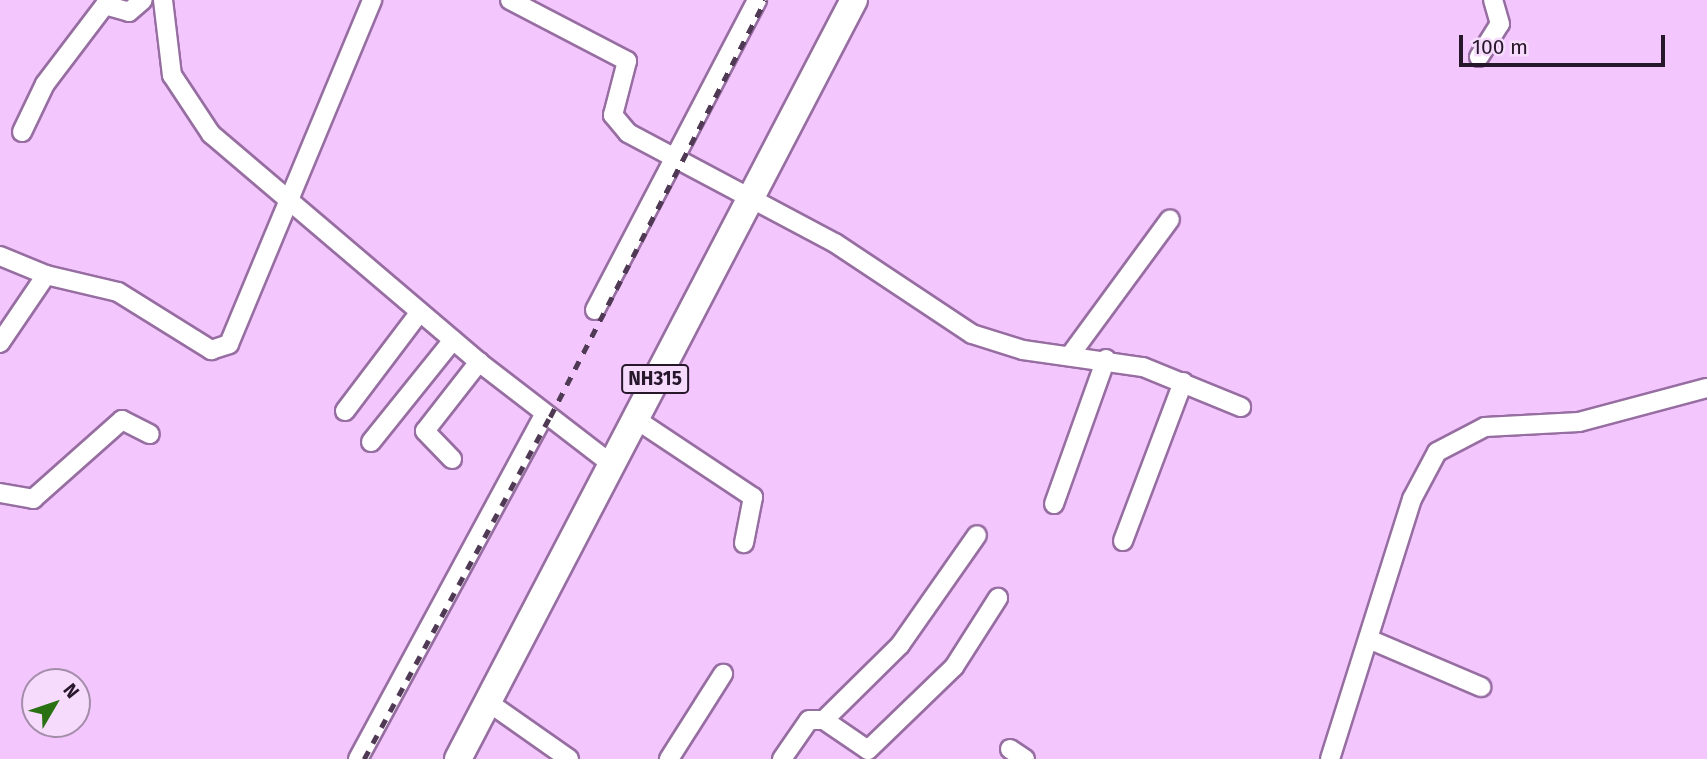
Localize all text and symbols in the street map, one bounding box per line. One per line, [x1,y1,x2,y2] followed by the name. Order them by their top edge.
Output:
[1462,21,1668,65] scale bar
[1472,34,1528,60] text: 100 m
[620,364,690,394] road number: NH315
[21,668,91,738] north arrow
[58,679,84,703] text: N

